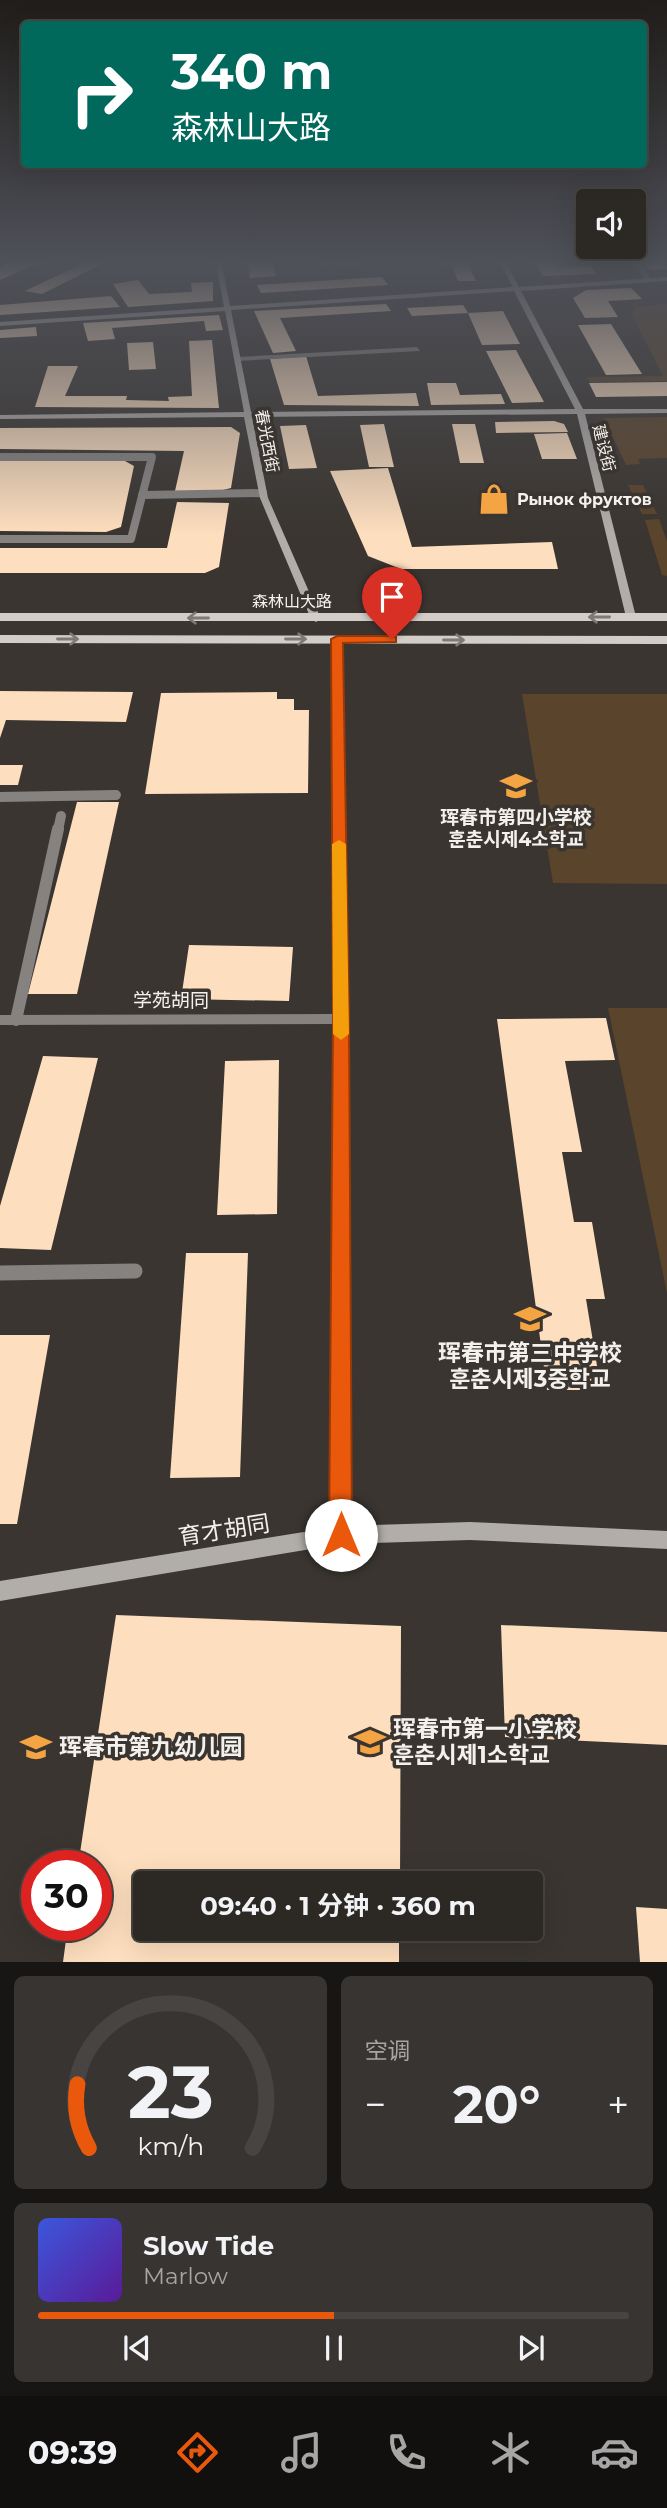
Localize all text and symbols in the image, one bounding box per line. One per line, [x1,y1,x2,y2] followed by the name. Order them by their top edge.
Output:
[171,42,332,101] text: 340 m
[56,49,147,140] icon: right
[171,108,331,147] text: 森林山大路
[576,189,646,259] map controls
[576,189,646,259] button: sound
[252,408,282,474] street label: 春光西街
[589,422,619,474] street label: 建设街
[477,482,511,516] shop icon: Рынок фруктов
[517,490,652,509] place label: Рынок фруктов
[362,567,422,639] pin
[373,578,411,616] icon: arrive
[252,592,332,611] street label: 森林山大路
[588,610,611,624] one-way arrow
[187,611,210,625] one-way arrow
[56,632,79,646] one-way arrow
[284,632,307,646] one-way arrow
[442,633,465,647] one-way arrow
[499,769,533,803] school or university icon: 珲春市第四小学校 훈춘시제4소학교
[440,806,592,851] place label: 珲春市第四小学校 훈춘시제4소학교
[133,989,209,1012] street label: 学苑胡同
[513,1302,547,1336] school or university icon: 珲春市第三中学校 훈춘시제3중학교
[438,1339,622,1393] place label: 珲春市第三中学校 훈춘시제3중학교
[304,1498,378,1572] position arrow
[176,1509,272,1551] street label: 育才胡同
[393,1715,577,1769] place label: 珲春市第一小学校 훈춘시제1소학교
[353,1725,387,1759] school or university icon: 珲春市第一小学校 훈춘시제1소학교
[19,1730,53,1764] school or university icon: 珲春市第九幼儿园
[59,1733,243,1761] place label: 珲春市第九幼儿园
[21,1850,112,1941] speed limit sign: 30
[200,1890,476,1922] text: 09:40 · 1 分钟 · 360 m
[365,2037,411,2065] text: 空调
[127,2049,213,2137] text: 23
[453,2073,541,2136] text: 20°
[365,2081,386,2128] text: −
[607,2081,629,2128] text: +
[137,2131,204,2161] text: km/h
[143,2230,274,2262] text: Slow Tide
[143,2262,228,2290] text: Marlow
[118,2329,156,2367] icon: previous
[315,2329,353,2367] icon: pause
[512,2329,550,2367] icon: next
[173,2428,222,2477] icon: directions
[277,2428,326,2477] icon: music
[382,2428,431,2477] icon: phone
[486,2428,535,2477] icon: climate
[590,2428,639,2477] icon: car
[28,2433,118,2472] text: 09:39

